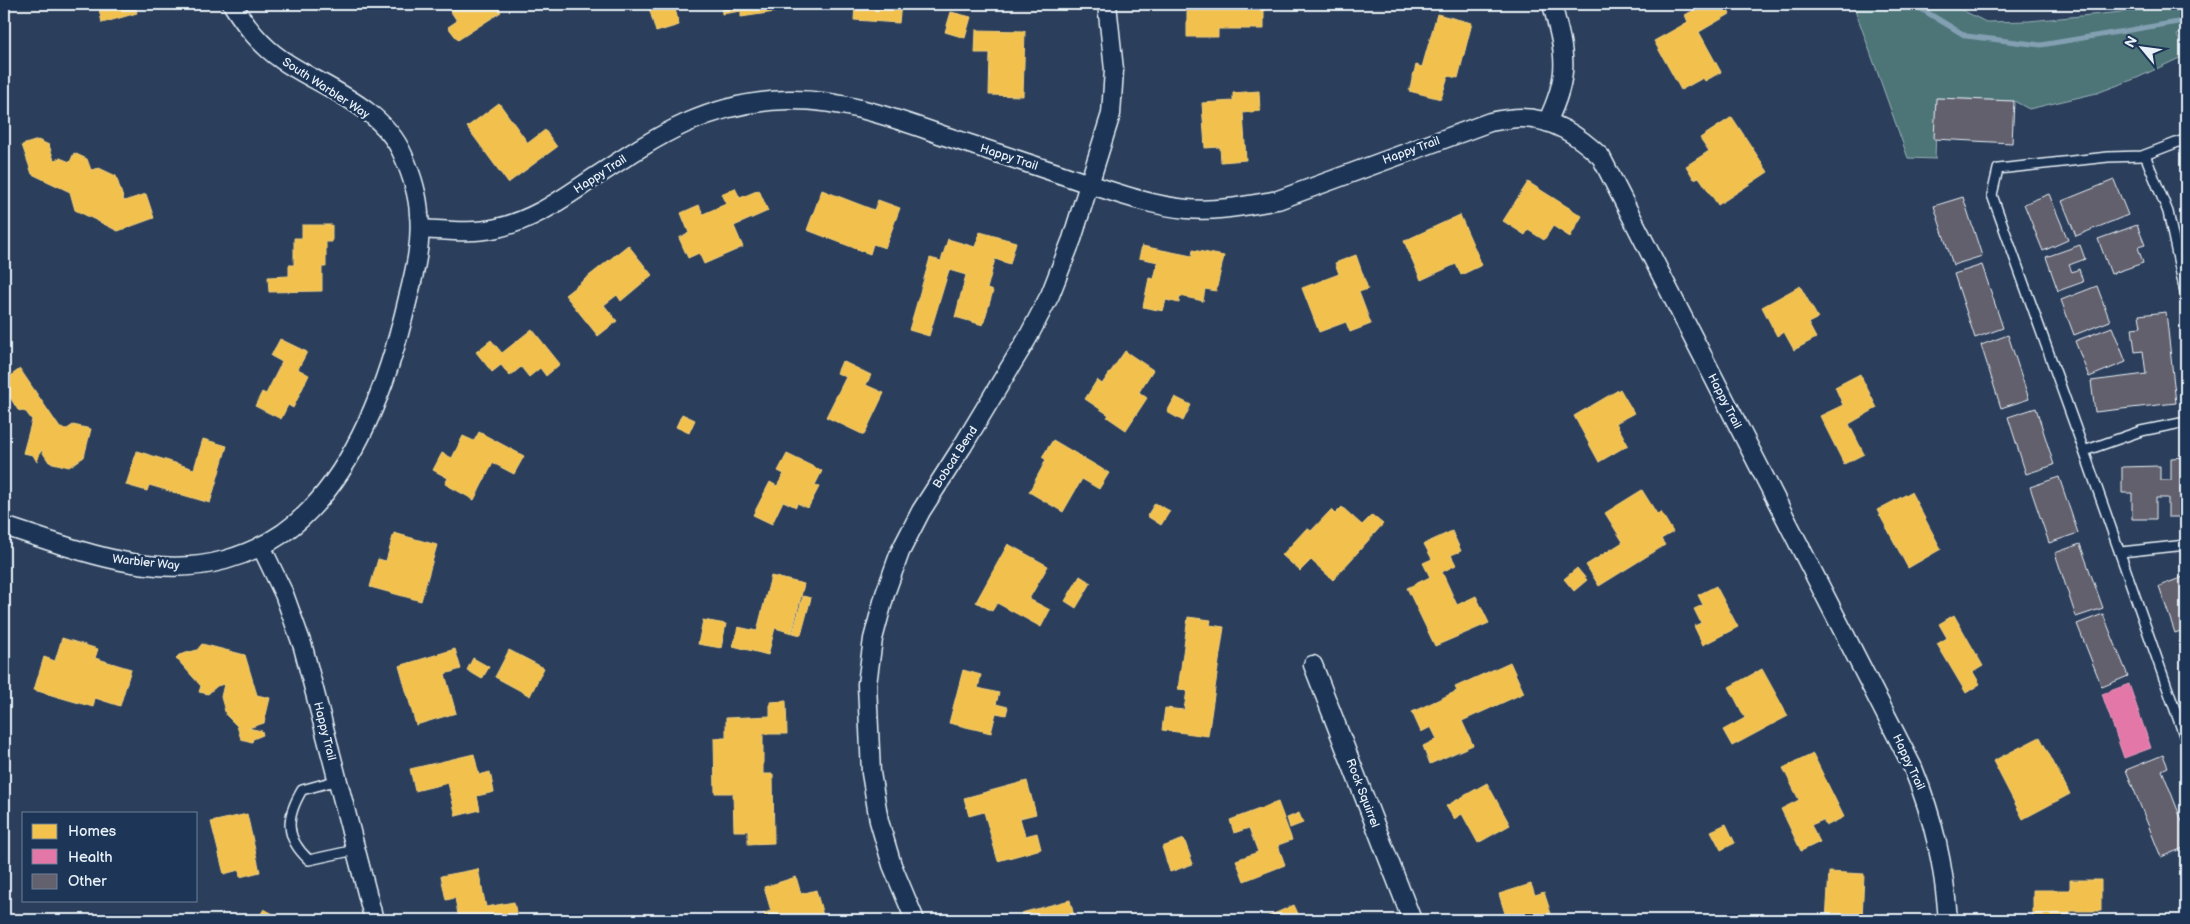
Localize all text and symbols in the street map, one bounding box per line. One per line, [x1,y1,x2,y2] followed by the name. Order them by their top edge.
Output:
[2118,22,2168,72] north arrow
[2121,33,2141,51] text: N
[279,55,373,123] street label: South Warbler Way
[1380,133,1442,168] street label: Happy Trail
[978,141,1040,174] street label: Happy Trail
[571,152,629,197] street label: Happy Trail
[1704,371,1745,431] street label: Happy Trail
[930,423,981,491] street label: Bobcat Bend
[112,552,181,574] street label: Warbler Way
[310,700,339,762] street label: Happy Trail
[1889,732,1928,792] street label: Happy Trail
[1343,757,1383,830] street label: Rock Squirrel
[22,812,198,902] legend
[68,822,117,841] text: Homes
[68,848,113,867] text: Health
[68,872,107,891] text: Other

